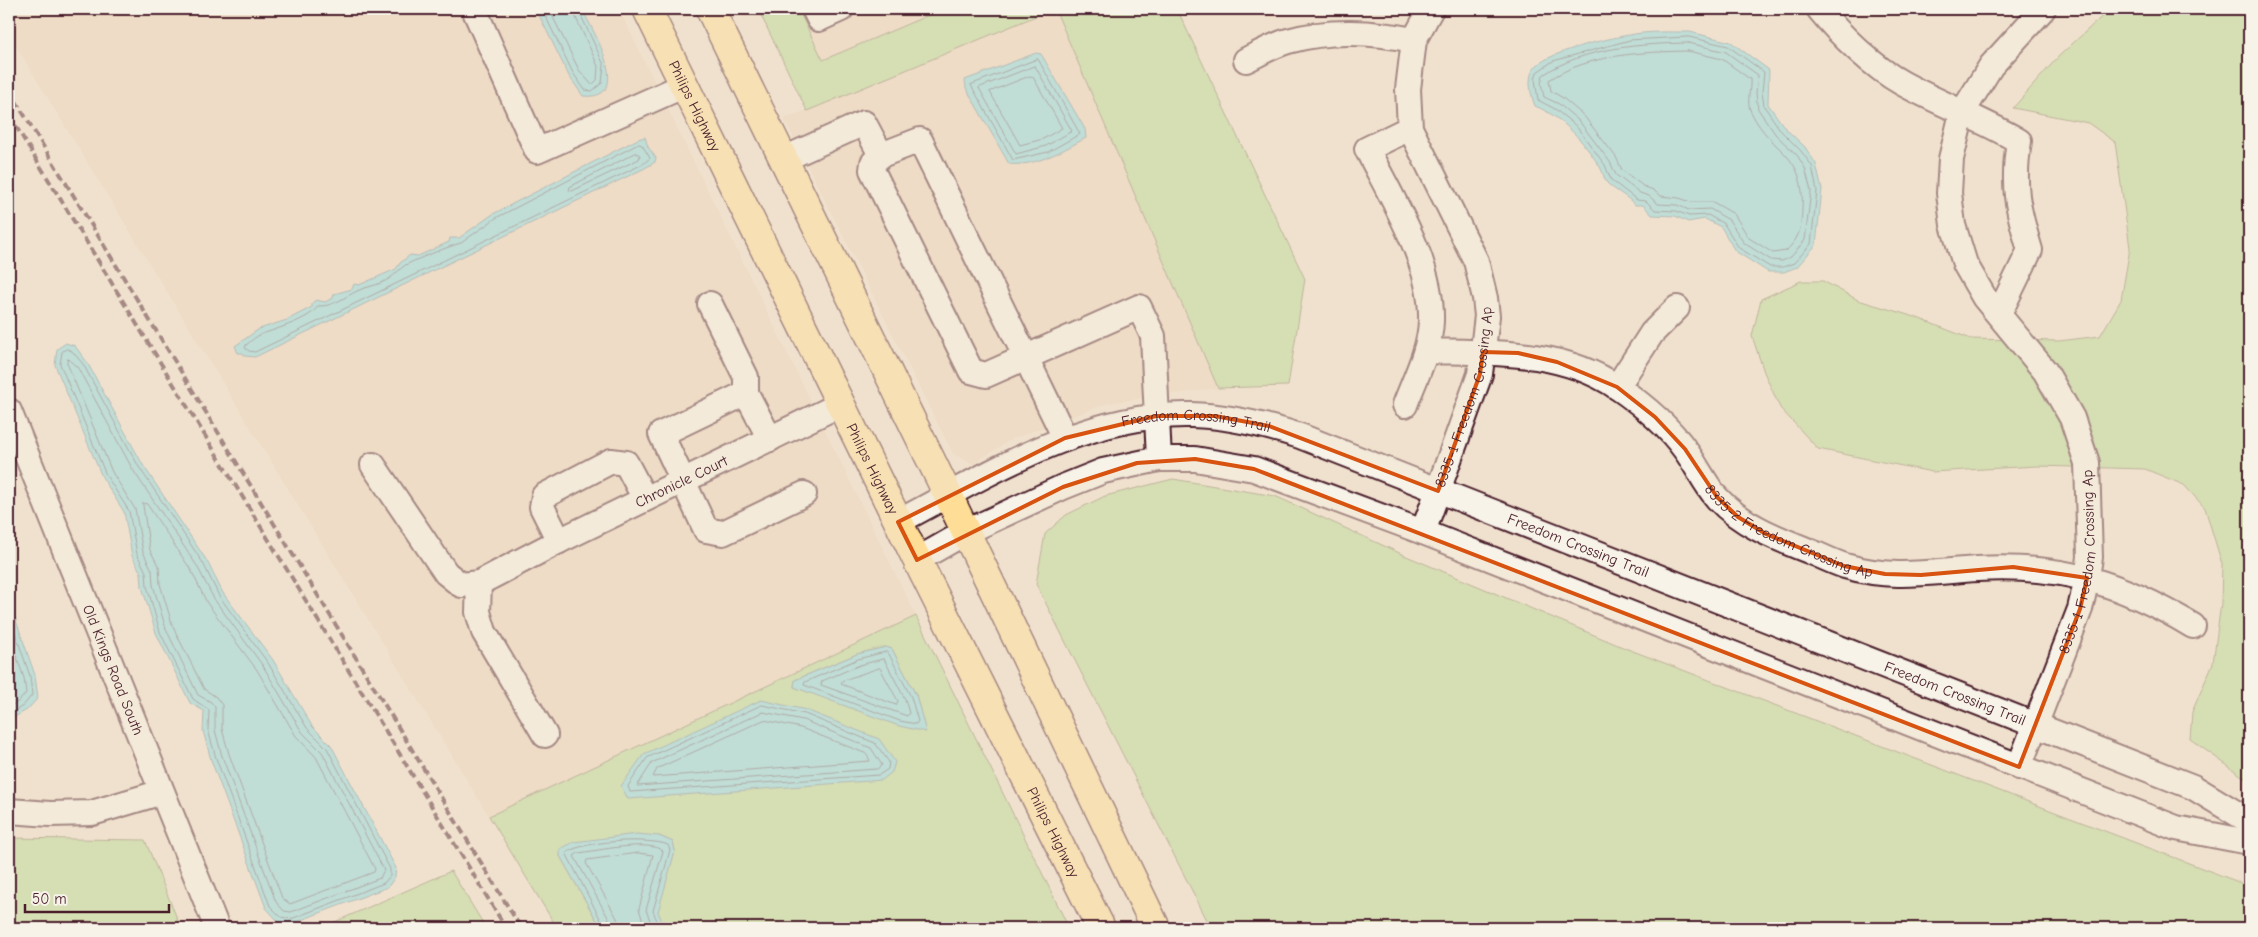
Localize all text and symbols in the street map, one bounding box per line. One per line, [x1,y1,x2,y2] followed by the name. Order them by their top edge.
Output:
[665,58,725,155] street label: Philips Highway
[1431,306,1496,490] street label: 8335-1 Freedom Crossing Ap
[1120,406,1273,436] street label: Freedom Crossing Trail
[842,420,902,517] street label: Philips Highway
[632,451,731,512] street label: Chronicle Court
[2055,469,2100,656] street label: 8335-1 Freedom Crossing Ap
[1701,481,1874,581] street label: 8335-2 Freedom Crossing Ap
[1505,509,1652,581] street label: Freedom Crossing Trail
[79,602,147,738] street label: Old Kings Road South
[1882,658,2029,729] street label: Freedom Crossing Trail
[1023,784,1083,881] street label: Philips Highway
[25,882,169,914] scale bar
[32,890,67,908] text: 50 m

